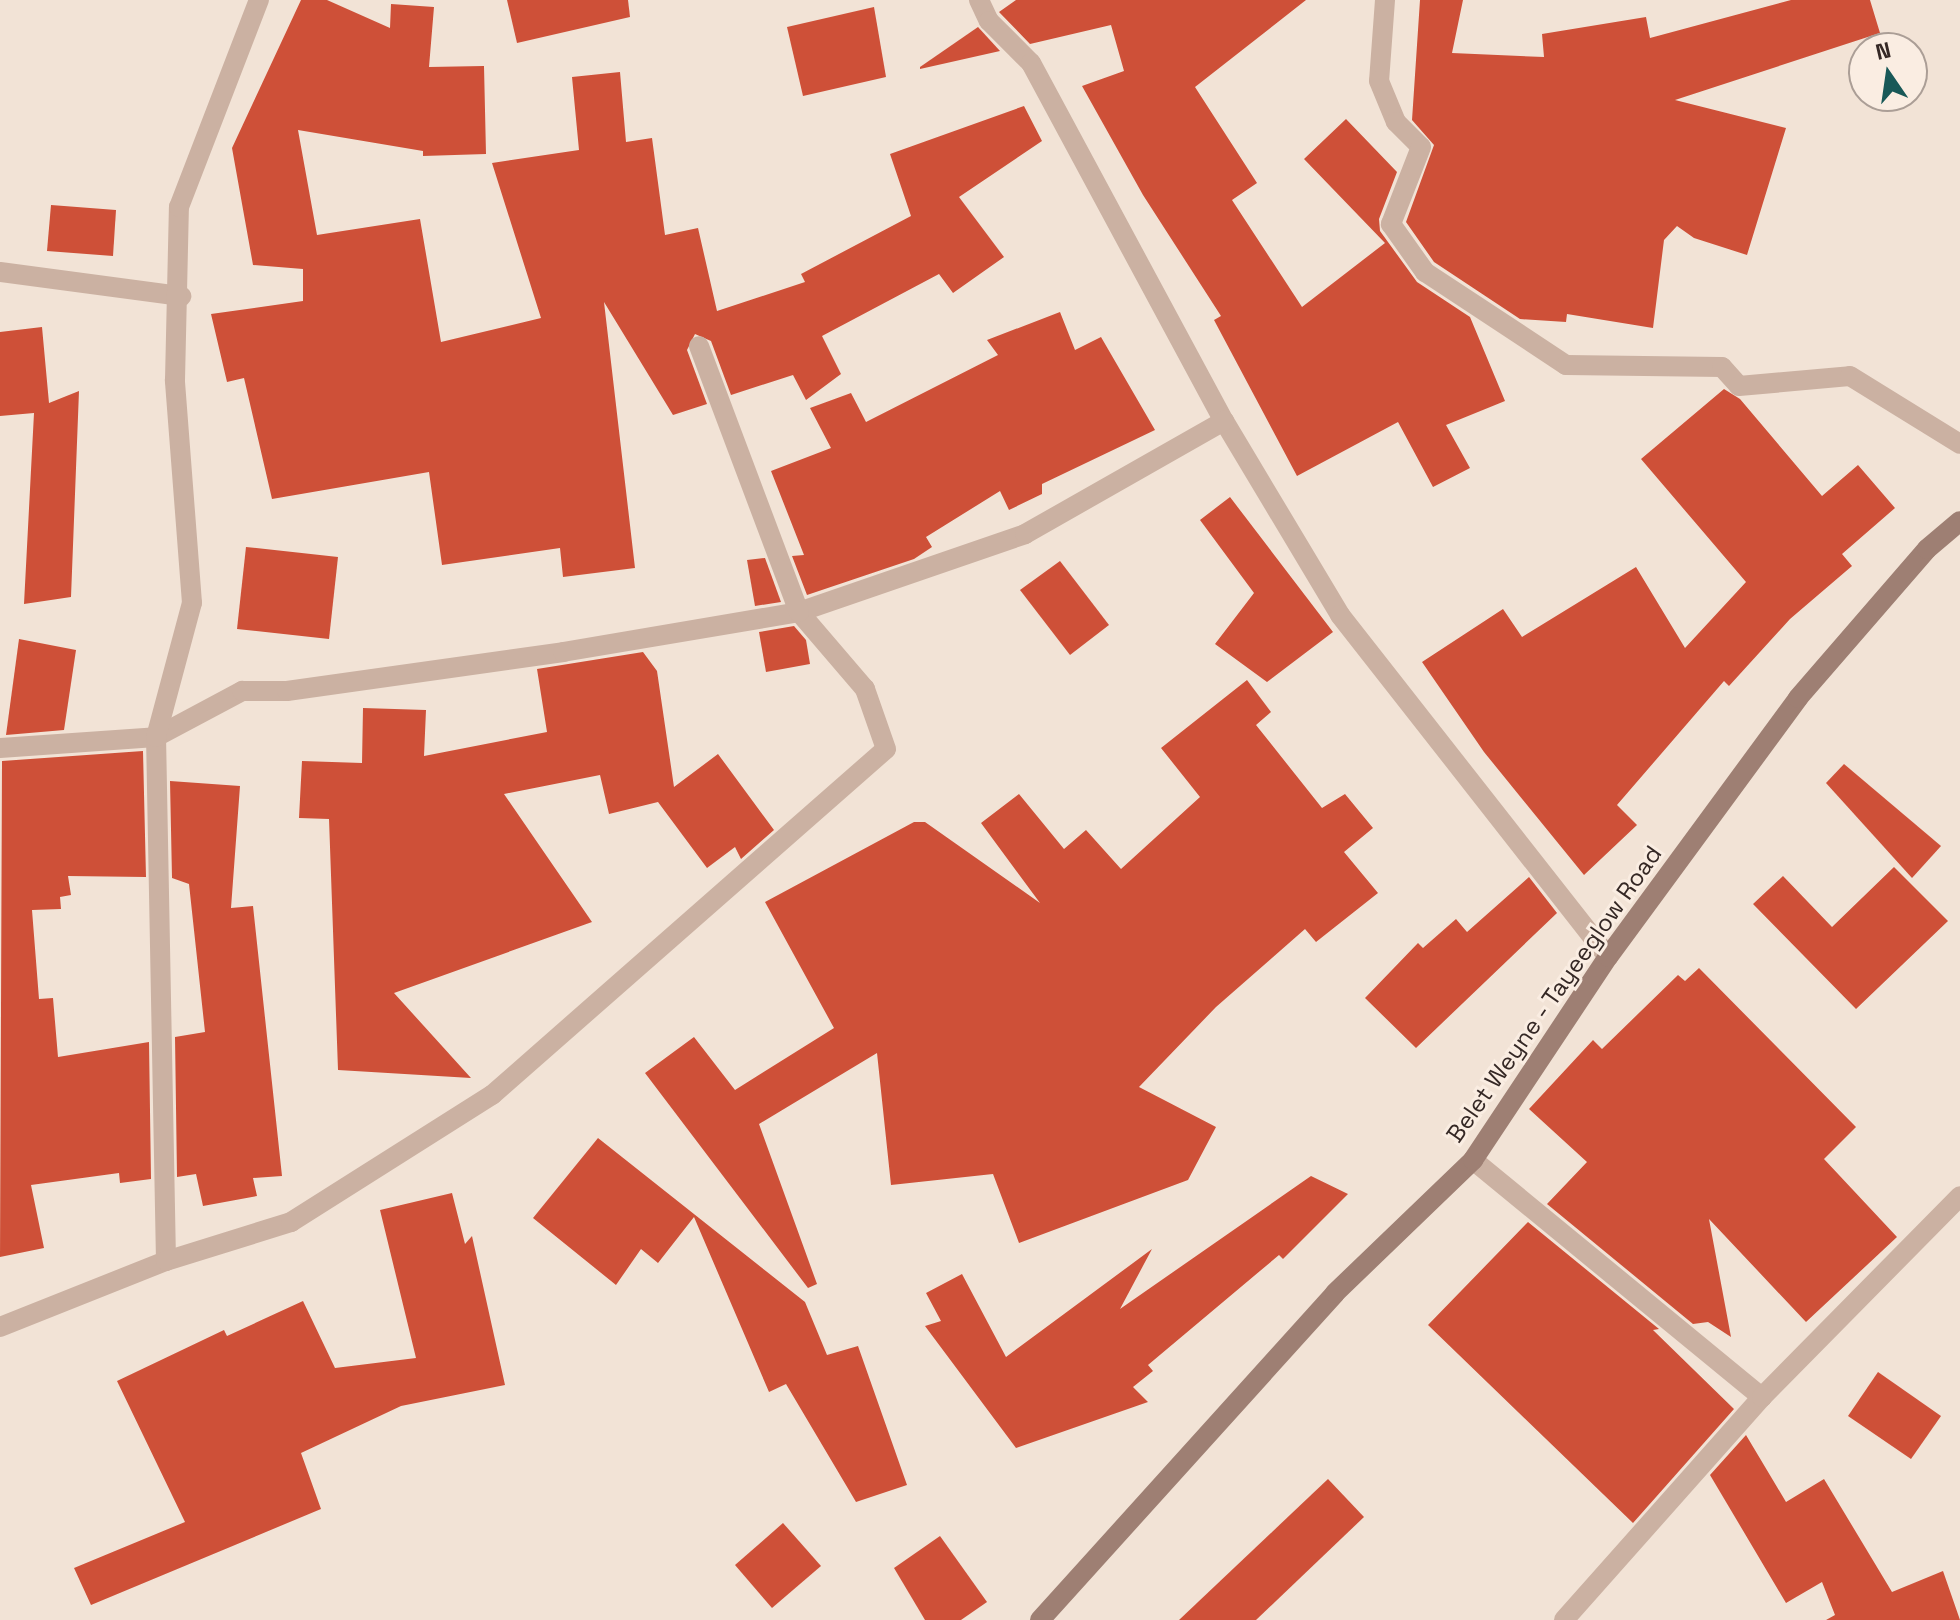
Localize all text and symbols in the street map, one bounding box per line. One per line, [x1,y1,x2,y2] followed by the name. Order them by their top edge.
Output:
[1848,32,1928,112] north arrow
[1873,35,1893,66] text: N
[1440,839,1668,1149] street label: Belet Weyne - Tayeeglow Road

